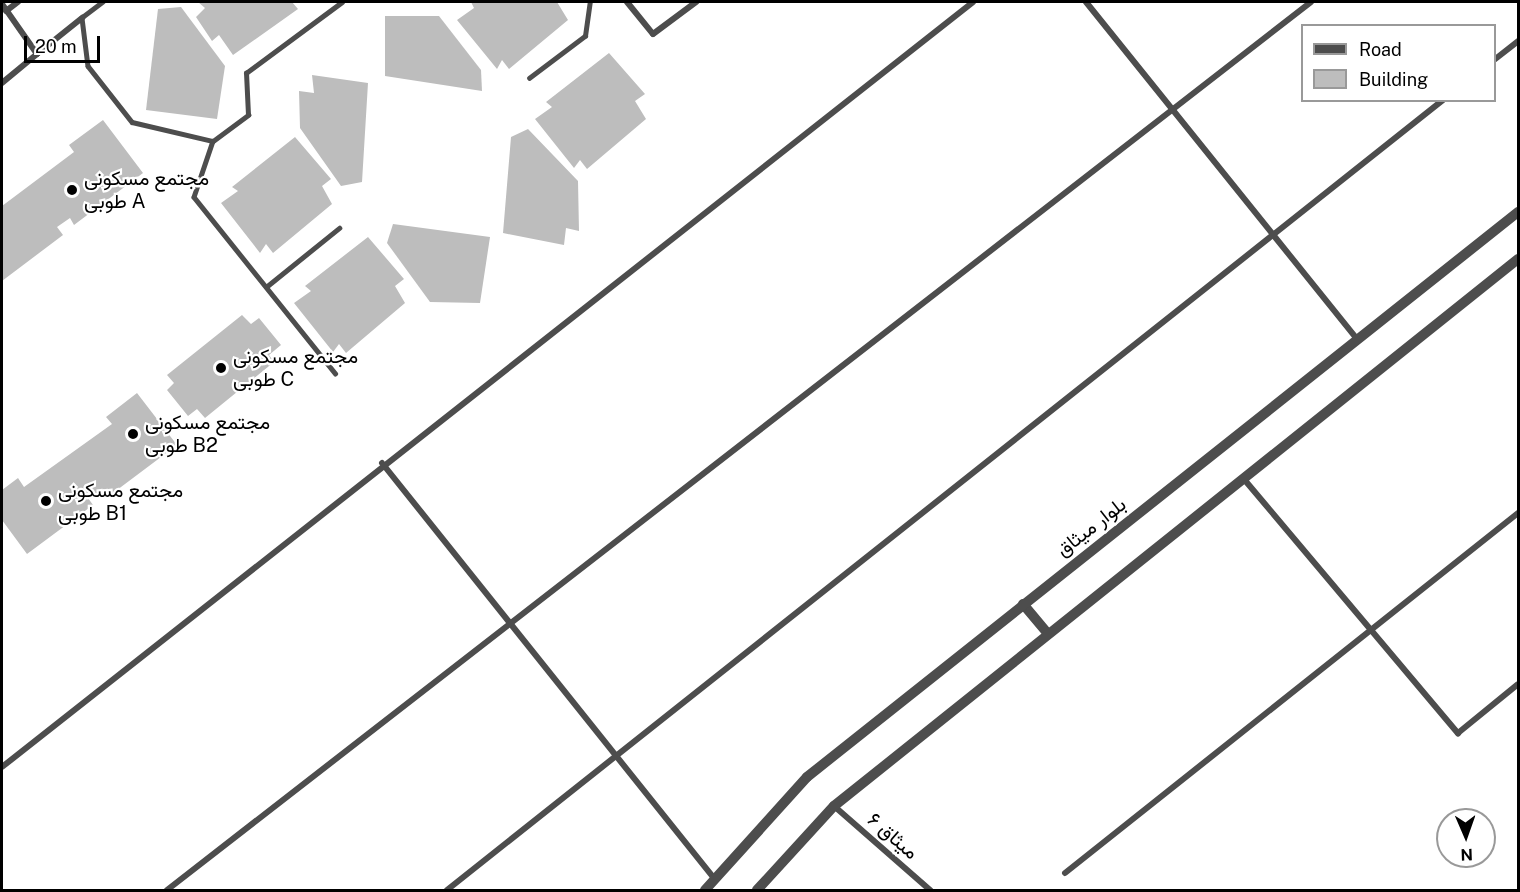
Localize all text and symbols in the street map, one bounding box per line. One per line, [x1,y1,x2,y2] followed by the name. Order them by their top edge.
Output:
[27,24,104,62] scale bar
[1301,24,1496,102] legend
[35,36,77,57] text: 20 m
[1359,39,1402,60] text: Road
[1359,69,1428,90] text: Building
[84,166,209,213] place label: مجتمع مسکونی طوبی A
[65,183,79,197] marker: مجتمع مسکونی طوبی A
[233,344,358,391] place label: مجتمع مسکونی طوبی C
[214,361,228,375] marker: مجتمع مسکونی طوبی C
[145,410,270,457] place label: مجتمع مسکونی طوبی B2
[126,427,140,441] marker: مجتمع مسکونی طوبی B2
[58,478,183,525] place label: مجتمع مسکونی طوبی B1
[1051,492,1131,562] street label: بلوار میثاق
[39,494,53,508] marker: مجتمع مسکونی طوبی B1
[863,808,923,864] street label: میثاق ۶
[1436,808,1496,868] north arrow
[1460,845,1473,864] text: N

